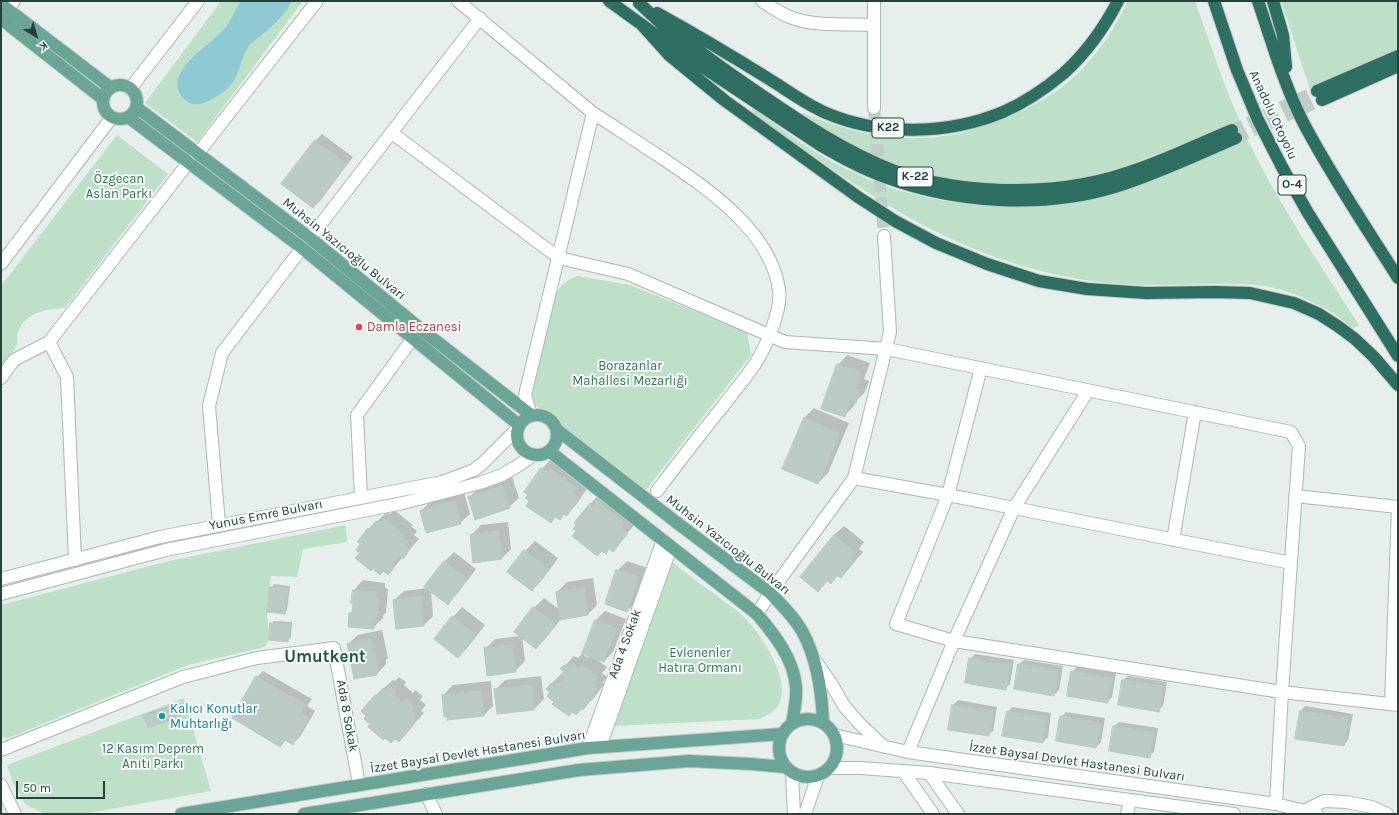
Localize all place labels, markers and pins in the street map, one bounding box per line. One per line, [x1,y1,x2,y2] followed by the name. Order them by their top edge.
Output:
[367,319,461,335] place label: Damla Eczanesi
[354,322,364,332] marker: Damla Eczanesi
[170,701,257,732] place label: Kalıcı Konutlar Muhtarlığı
[157,711,167,721] marker: Kalıcı Konutlar Muhtarlığı

